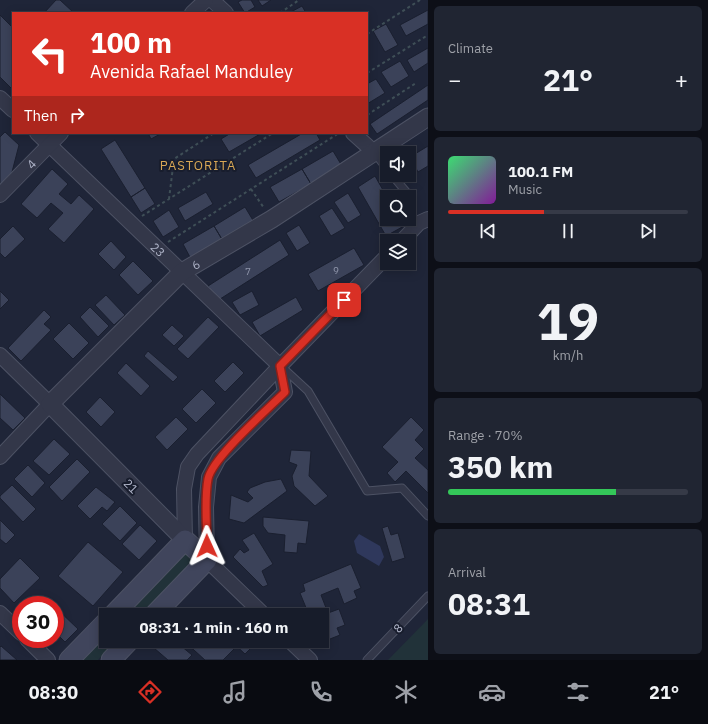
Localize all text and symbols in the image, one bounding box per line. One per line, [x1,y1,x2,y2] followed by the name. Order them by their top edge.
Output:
[90,24,172,61] text: 100 m
[24,28,76,80] icon: left
[448,40,493,57] text: Climate
[90,60,293,83] text: Avenida Rafael Manduley
[543,60,593,99] text: 21°
[448,65,461,94] text: −
[675,65,688,94] text: +
[66,104,88,126] icon: right
[24,106,58,125] text: Then
[380,146,416,270] map controls
[380,146,416,182] button: sound
[23,156,39,171] street label: 4
[160,157,236,174] district label: PASTORITA
[508,162,573,181] text: 100.1 FM
[508,181,542,198] text: Music
[380,190,416,226] button: search
[477,220,499,242] icon: previous
[557,220,579,242] icon: pause
[637,220,659,242] icon: next
[380,234,416,270] button: layers
[148,239,169,260] street label: 23
[189,256,202,272] street label: 6
[333,264,339,277] house number: 9
[245,265,251,278] house number: 7
[327,283,361,317] pin
[537,287,599,354] text: 19
[333,289,355,311] icon: arrive
[553,347,583,364] text: km/h
[448,427,522,444] text: Range · 70%
[448,447,553,486] text: 350 km
[121,476,141,496] street label: 21
[186,525,228,567] position arrow
[448,564,486,581] text: Arrival
[448,584,530,623] text: 08:31
[12,596,64,648] speed limit sign: 30
[140,618,288,637] text: 08:31 · 1 min · 160 m
[390,620,406,636] street label: 8
[136,678,164,706] icon: directions
[221,678,249,706] icon: music
[307,678,335,706] icon: phone
[392,678,420,706] icon: climate
[478,678,506,706] icon: car
[564,678,592,706] icon: filters
[29,681,78,704] text: 08:30
[649,681,679,704] text: 21°

